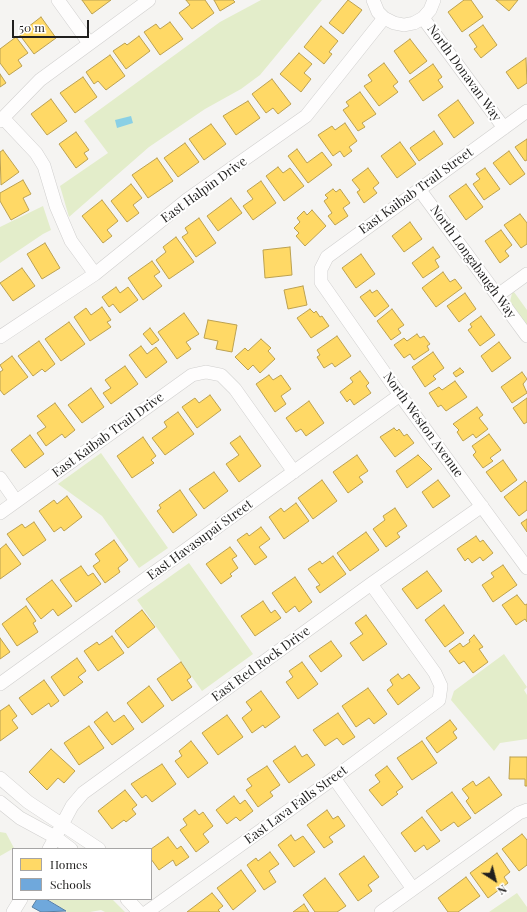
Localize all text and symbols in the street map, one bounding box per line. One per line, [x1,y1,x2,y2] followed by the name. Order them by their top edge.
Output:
[14,12,91,38] scale bar
[19,19,45,35] text: 50 m
[424,22,504,124] street label: North Donavan Way
[356,144,476,238] street label: East Kaibab Trail Street
[158,154,250,226] street label: East Halpin Drive
[427,202,519,322] street label: North Longabaugh Way
[380,369,466,481] street label: North Weston Avenue
[49,389,167,481] street label: East Kaibab Trail Drive
[144,497,256,583] street label: East Havasupai Street
[209,623,313,705] street label: East Red Rock Drive
[242,762,350,848] street label: East Lava Falls Street
[12,848,152,900] legend
[50,856,88,872] text: Homes
[475,860,515,900] north arrow
[50,876,91,892] text: Schools
[495,882,510,899] text: N

